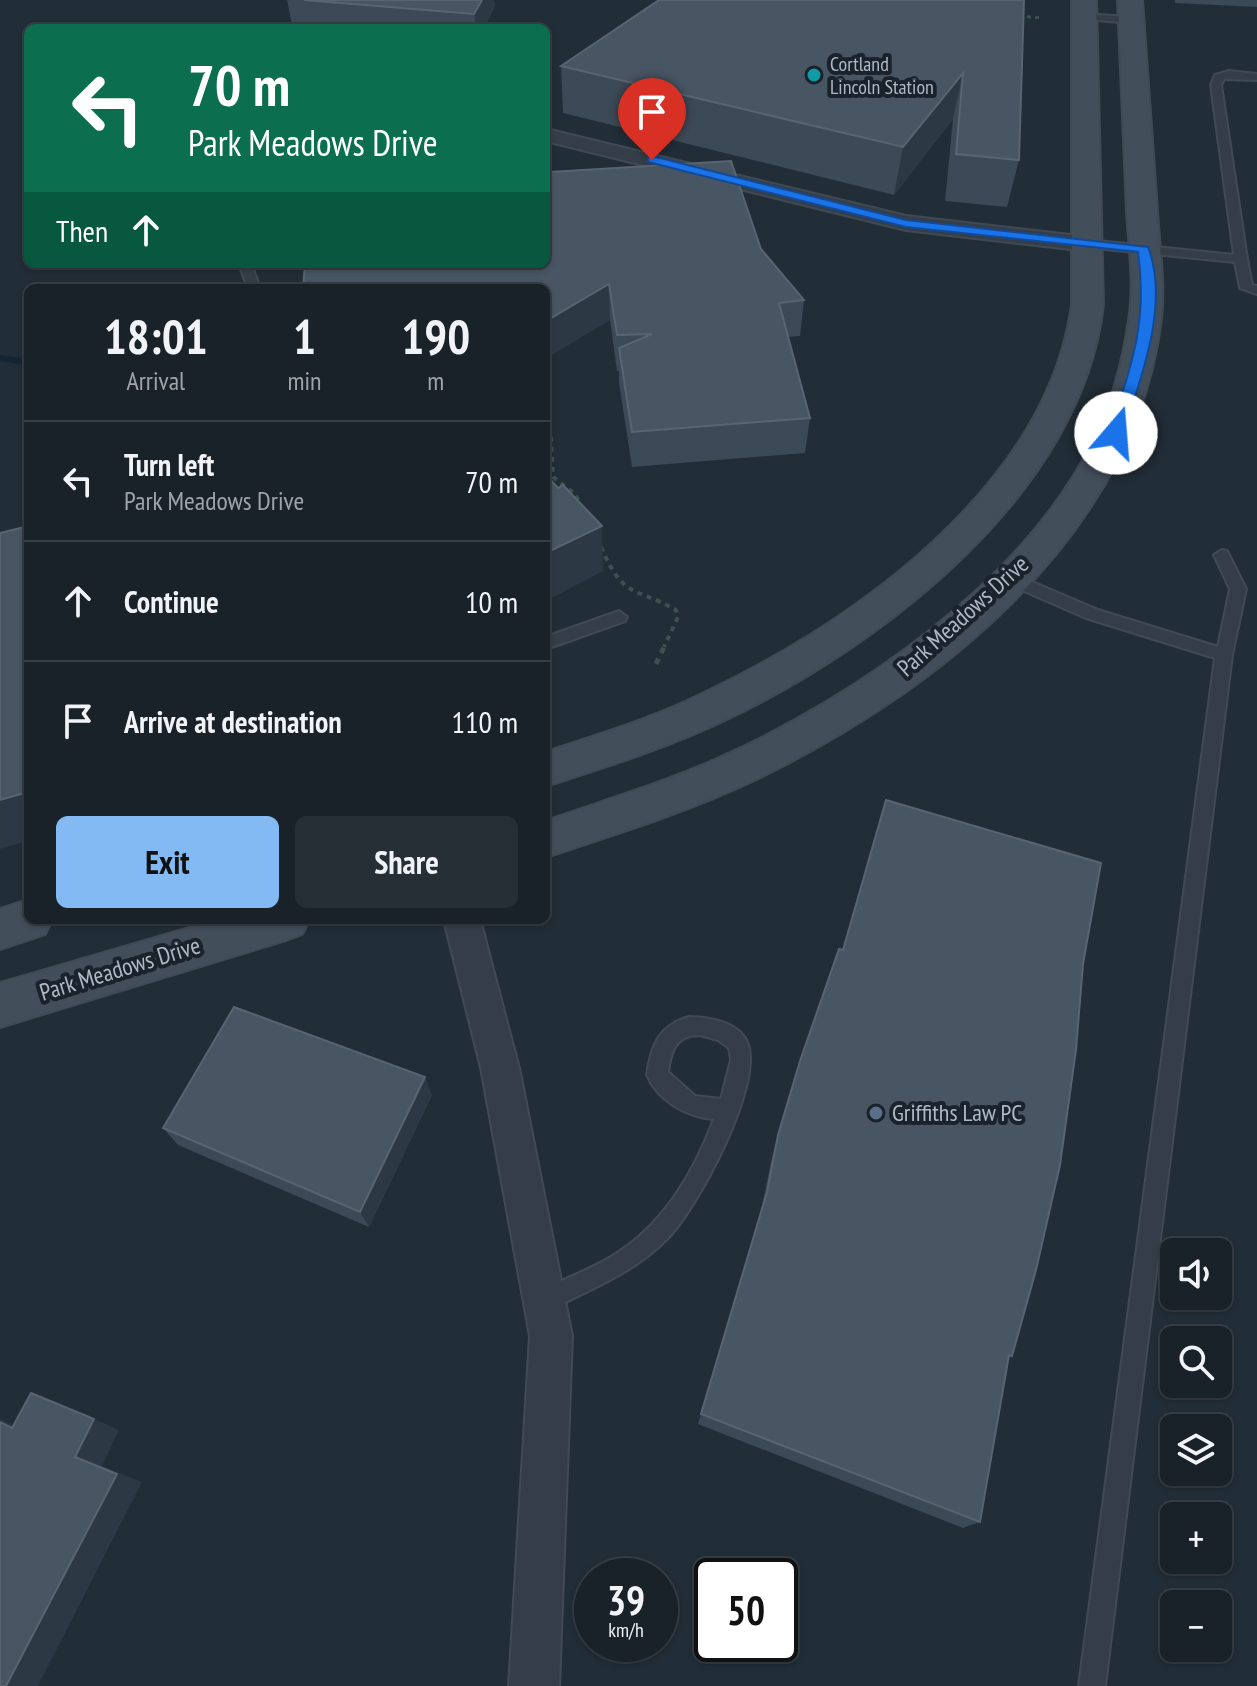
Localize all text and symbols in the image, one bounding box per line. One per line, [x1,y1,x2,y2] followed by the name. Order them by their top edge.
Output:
[188,49,290,121] text: 70 m
[830,51,934,100] place label: Cortland Lincoln Station
[56,56,160,160] icon: left
[805,66,823,84] marker: Cortland Lincoln Station
[618,78,686,160] pin
[630,90,674,134] icon: arrive
[188,119,438,166] text: Park Meadows Drive
[124,208,168,252] icon: ahead
[56,211,108,250] text: Then
[104,305,208,367] text: 18:01
[293,305,316,367] text: 1
[401,305,470,367] text: 190
[126,364,185,397] text: Arrival
[287,364,321,397] text: min
[427,364,444,397] text: m
[1074,391,1158,475] position arrow
[124,445,214,484] text: Turn left
[56,459,100,503] icon: left
[465,462,518,501] text: 70 m
[124,484,304,517] text: Park Meadows Drive
[890,548,1035,683] street label: Park Meadows Drive
[56,579,100,623] icon: ahead
[124,582,219,621] text: Continue
[465,582,518,621] text: 10 m
[56,699,100,743] icon: arrive
[124,702,342,741] text: Arrive at destination
[452,702,518,741] text: 110 m
[56,816,279,908] button: Exit
[295,816,518,908] button: Share
[36,929,204,1008] street label: Park Meadows Drive
[892,1097,1022,1128] place label: Griffiths Law PC
[867,1104,885,1122] marker: Griffiths Law PC
[1160,1238,1232,1662] map controls
[1160,1238,1232,1310] button: sound
[1160,1326,1232,1398] button: search
[1160,1414,1232,1486] button: layers
[1160,1502,1232,1574] button: +
[694,1558,798,1662] speed limit sign: 50
[607,1574,645,1626] text: 39
[1160,1590,1232,1662] button: −
[608,1617,644,1643] text: km/h

